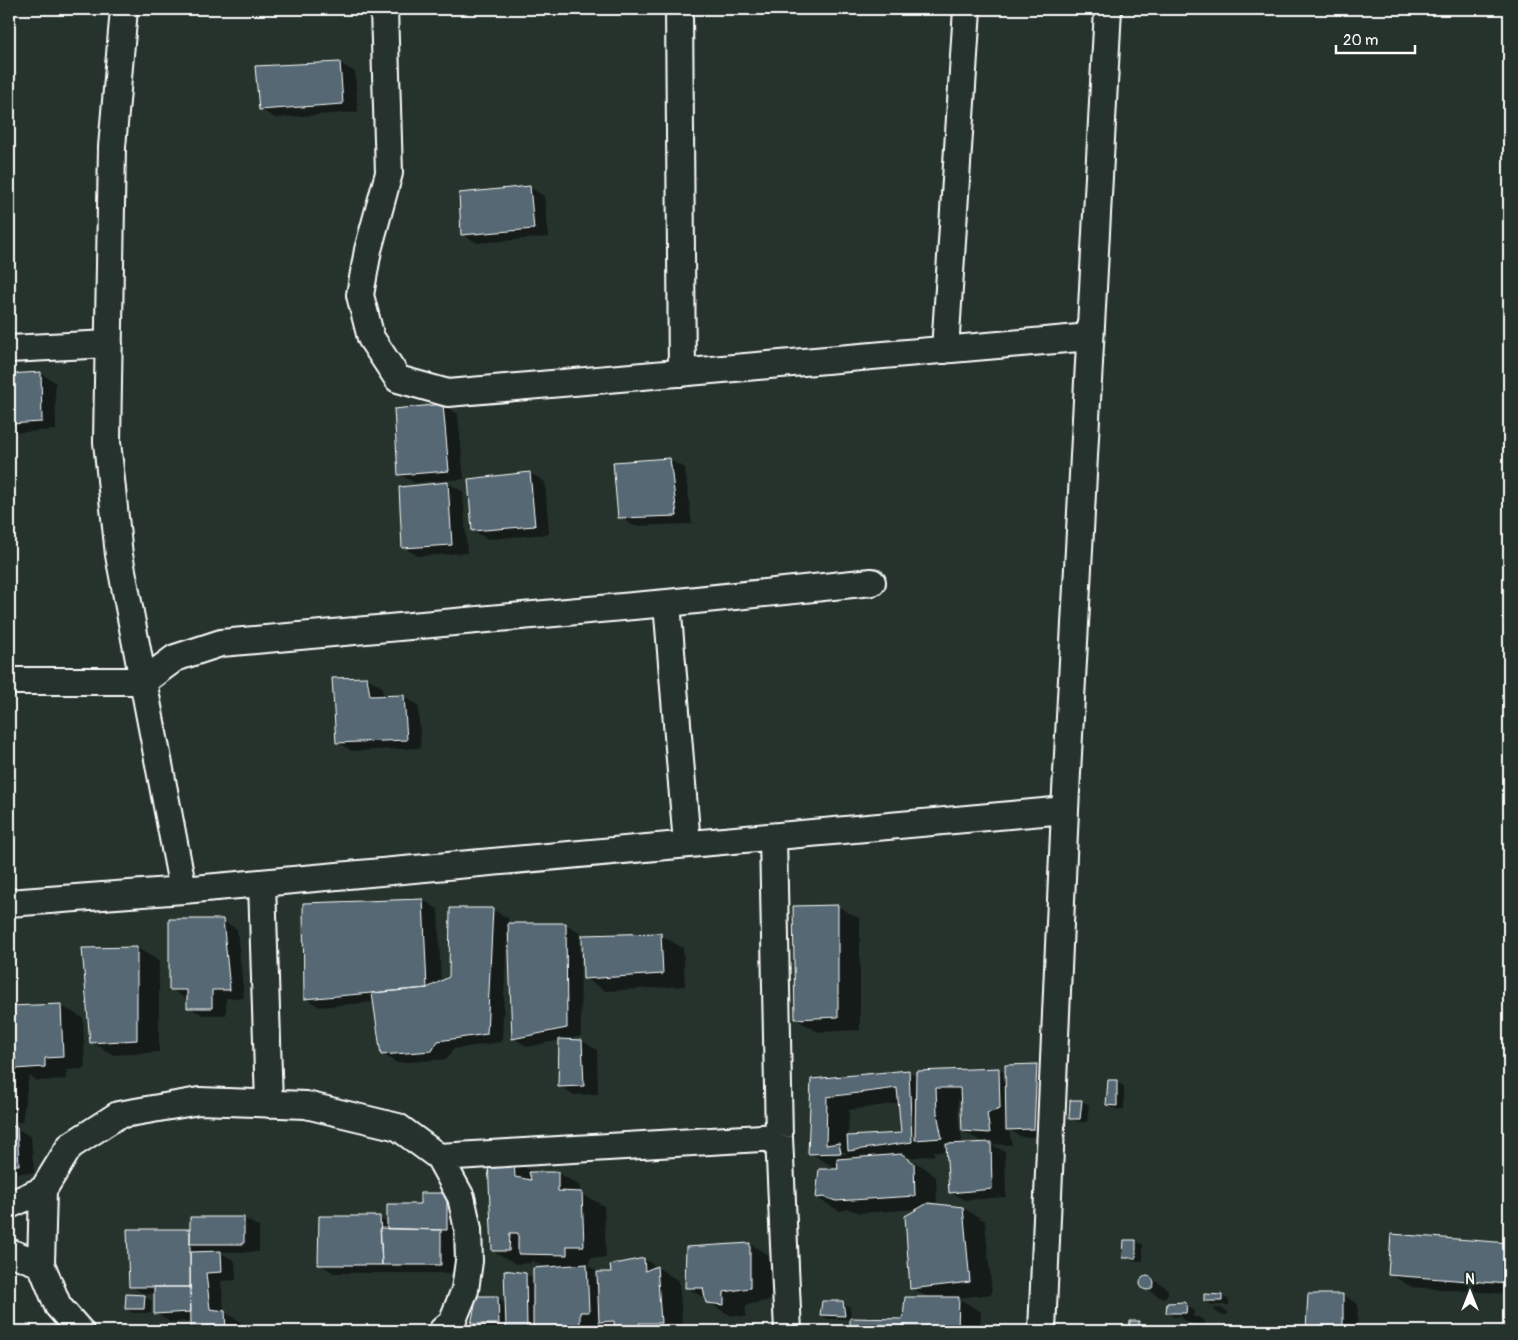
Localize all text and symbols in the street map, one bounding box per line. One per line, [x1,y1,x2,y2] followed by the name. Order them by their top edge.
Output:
[1336,22,1414,54] scale bar
[1343,31,1378,50] text: 20 m
[1446,1268,1496,1318] north arrow
[1465,1271,1475,1288] text: N

